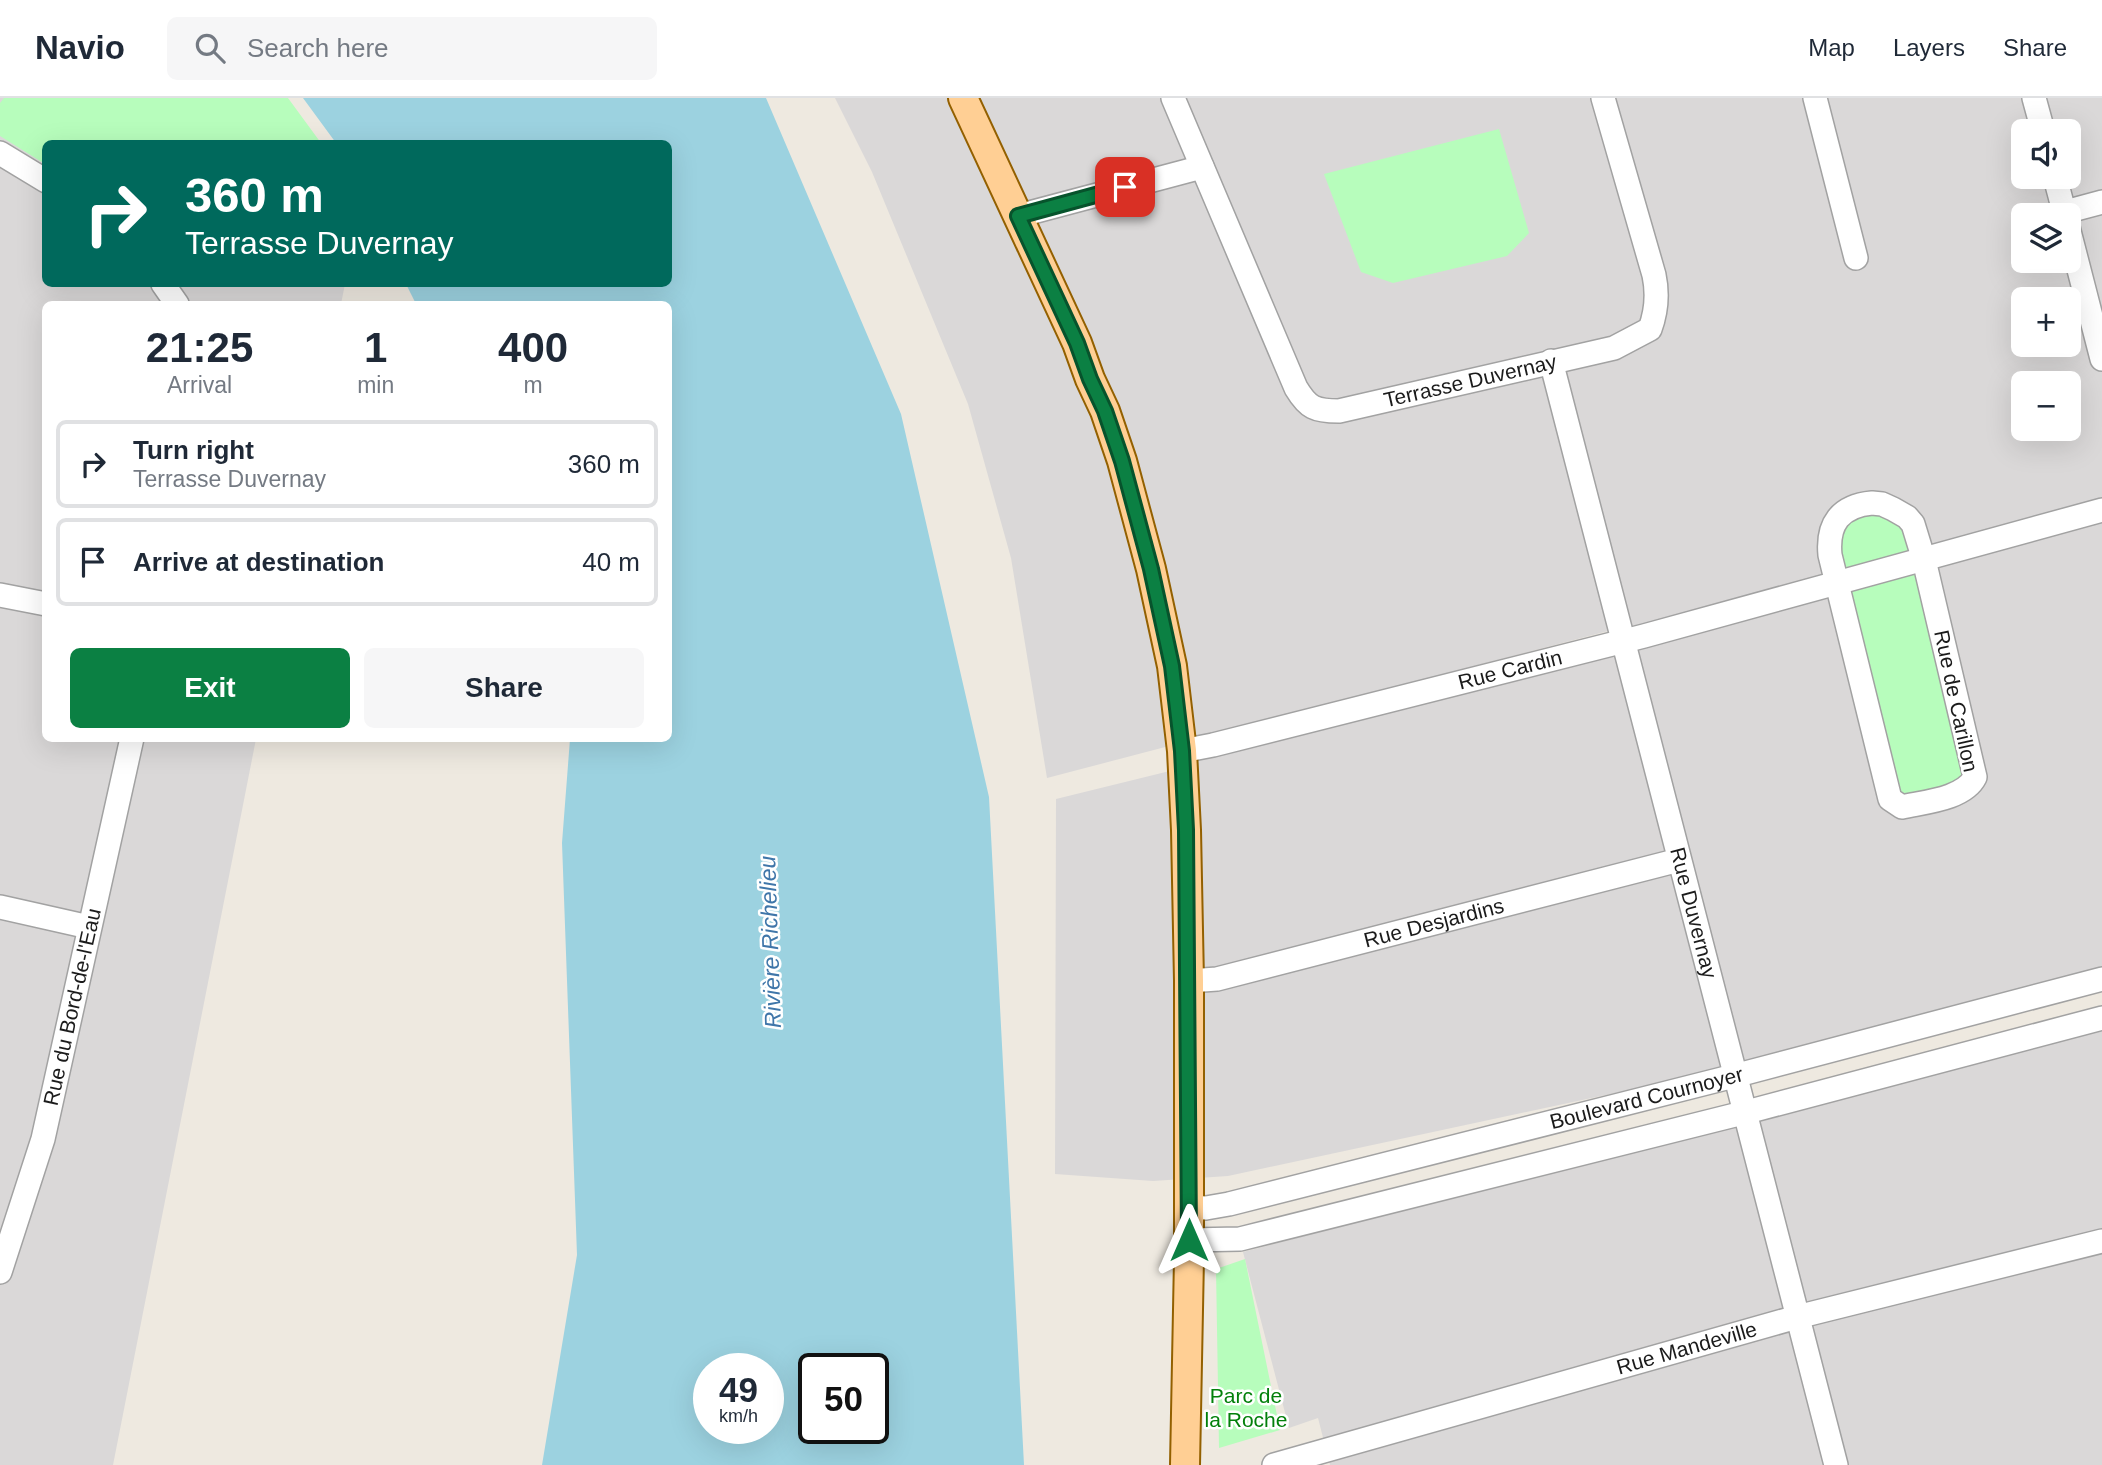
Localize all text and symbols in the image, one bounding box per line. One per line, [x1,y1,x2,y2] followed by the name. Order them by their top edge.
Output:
[167,17,657,80] search box
[35,29,125,66] text: Navio
[191,29,229,67] icon: search
[247,33,389,63] text: Search here
[1808,34,1855,61] text: Map
[1893,34,1965,61] text: Layers
[2003,34,2067,61] text: Share
[2011,119,2081,441] map controls
[2011,119,2081,189] button: sound
[1095,157,1155,217] pin
[70,168,161,259] icon: right
[185,168,324,222] text: 360 m
[1106,168,1144,206] icon: arrive
[2011,203,2081,273] button: layers
[185,225,454,261] text: Terrasse Duvernay
[2011,287,2081,357] button: +
[146,324,253,371] text: 21:25
[364,324,387,371] text: 1
[498,324,568,371] text: 400
[1382,349,1559,411] street label: Terrasse Duvernay
[2011,371,2081,441] button: −
[167,372,232,398] text: Arrival
[357,372,394,398] text: min
[524,372,543,398] text: m
[133,435,254,465] text: Turn right
[74,445,112,483] icon: right
[568,449,640,479] text: 360 m
[133,466,326,492] text: Terrasse Duvernay
[74,543,112,581] icon: arrive
[133,547,384,577] text: Arrive at destination
[582,547,640,577] text: 40 m
[1930,628,1983,774] street label: Rue de Carillon
[1456,645,1564,694] street label: Rue Cardin
[70,648,350,728] button: Exit
[364,648,644,728] button: Share
[1666,845,1722,981] street label: Rue Duvernay
[754,855,786,1029] water label: Rivière Richelieu
[1361,894,1506,952] street label: Rue Desjardins
[39,906,105,1108] street label: Rue du Bord-de-l'Eau
[1547,1062,1745,1133] street label: Boulevard Cournoyer
[1152,1203,1226,1277] position arrow
[1614,1317,1759,1378] street label: Rue Mandeville
[798,1353,889,1444] speed limit sign: 50
[719,1370,758,1409] text: 49
[1205,1384,1287,1431] park label: Parc de la Roche
[719,1406,758,1426] text: km/h

